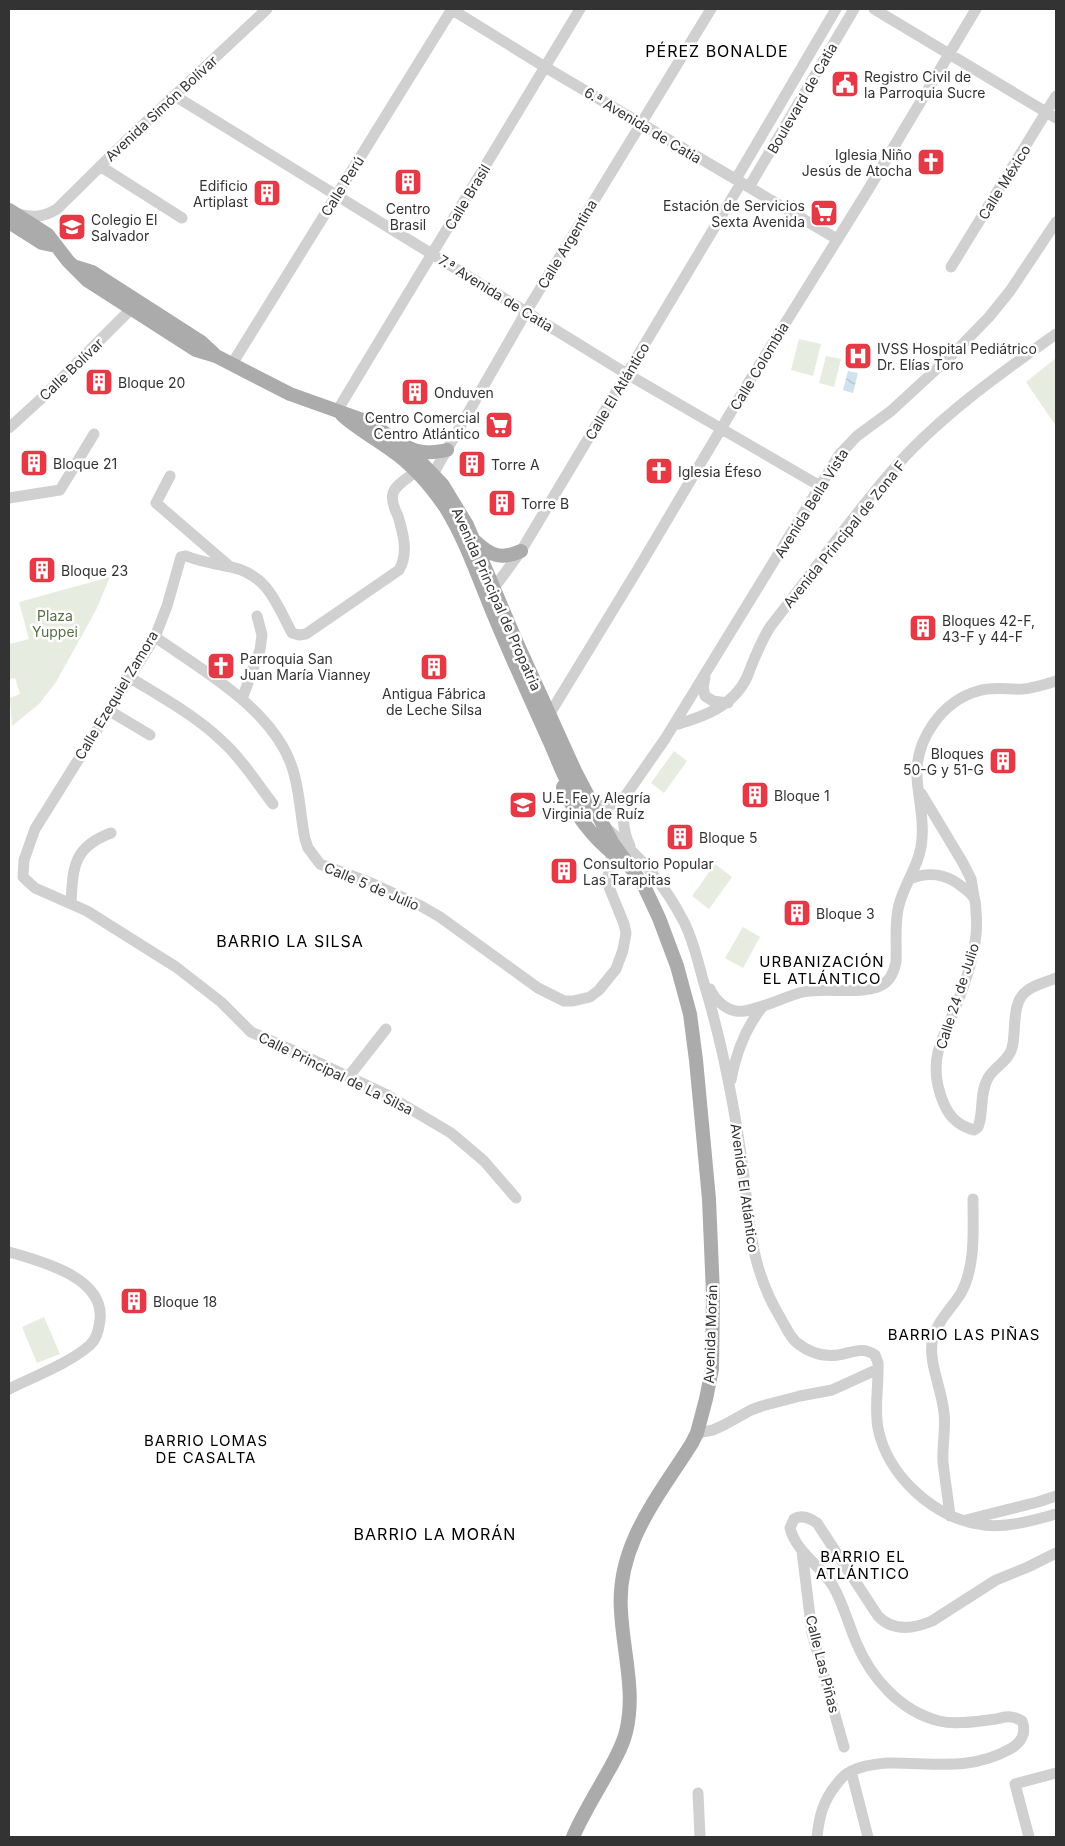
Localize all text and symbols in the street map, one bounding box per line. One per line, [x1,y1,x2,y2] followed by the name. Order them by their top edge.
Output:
[763,40,841,156] street label: Boulevard de Catia
[645,41,789,61] district label: PÉREZ BONALDE
[101,52,221,164] street label: Avenida Simón Bolívar
[864,68,985,101] place label: Registro Civil de la Parroquia Sucre
[830,69,860,99] public building icon: Registro Civil de la Parroquia Sucre
[581,83,705,167] street label: 6.ª Avenida de Catia
[974,142,1034,222] street label: Calle México
[802,146,912,179] place label: Iglesia Niño Jesús de Atocha
[916,147,946,177] church icon: Iglesia Niño Jesús de Atocha
[317,153,367,219] street label: Calle Perú
[441,161,493,233] street label: Calle Brasil
[393,167,423,197] building icon: Centro Brasil
[193,177,248,210] place label: Edificio Artiplast
[252,178,282,208] building icon: Edificio Artiplast
[534,196,600,292] street label: Calle Argentina
[663,197,805,230] place label: Estación de Servicios Sexta Avenida
[809,198,839,228] supermarket icon: Estación de Servicios Sexta Avenida
[386,200,430,233] place label: Centro Brasil
[91,211,157,244] place label: Colegio El Salvador
[57,212,87,242] school or university icon: Colegio El Salvador
[436,251,556,335] street label: 7.ª Avenida de Catia
[726,319,792,413] street label: Calle Colombia
[36,334,106,404] street label: Calle Bolívar
[581,339,653,443] street label: Calle El Atlántico
[877,340,1037,373] place label: IVSS Hospital Pediátrico Dr. Elías Toro
[843,341,873,371] hospital icon: IVSS Hospital Pediátrico Dr. Elías Toro
[84,367,114,397] building icon: Bloque 20
[118,374,185,391] place label: Bloque 20
[400,377,430,407] building icon: Onduven
[434,384,494,401] place label: Onduven
[365,409,480,442] place label: Centro Comercial Centro Atlántico
[484,410,514,440] supermarket icon: Centro Comercial Centro Atlántico
[771,445,851,561] street label: Avenida Bella Vista
[19,448,49,478] building icon: Bloque 21
[457,449,487,479] building icon: Torre A
[53,455,117,472] place label: Bloque 21
[491,456,540,473] place label: Torre A
[644,456,674,486] church icon: Iglesia Éfeso
[779,457,909,611] street label: Avenida Principal de Zona F
[678,463,762,480] place label: Iglesia Éfeso
[487,488,517,518] building icon: Torre B
[521,495,569,512] place label: Torre B
[449,505,545,693] street label: Avenida Principal de Propatria
[27,555,57,585] building icon: Bloque 23
[61,562,128,579] place label: Bloque 23
[32,607,78,640] park label: Plaza Yuppei
[942,612,1035,645] place label: Bloques 42-F, 43-F y 44-F
[908,613,938,643] building icon: Bloques 42-F, 43-F y 44-F
[71,628,161,762] street label: Calle Ezequiel Zamora
[240,650,371,683] place label: Parroquia San Juan María Vianney
[206,651,236,681] church icon: Parroquia San Juan María Vianney
[419,652,449,682] building icon: Antigua Fábrica de Leche Silsa
[382,685,486,718] place label: Antigua Fábrica de Leche Silsa
[903,745,984,778] place label: Bloques 50-G y 51-G
[988,746,1018,776] building icon: Bloques 50-G y 51-G
[740,780,770,810] building icon: Bloque 1
[774,787,830,804] place label: Bloque 1
[542,789,651,822] place label: U.E. Fe y Alegría Virginia de Ruíz
[508,790,538,820] school or university icon: U.E. Fe y Alegría Virginia de Ruíz
[665,822,695,852] building icon: Bloque 5
[699,829,757,846] place label: Bloque 5
[583,855,714,888] place label: Consultorio Popular Las Tarapitas
[549,856,579,886] building icon: Consultorio Popular Las Tarapitas
[322,858,422,914] street label: Calle 5 de Julio
[782,898,812,928] building icon: Bloque 3
[816,905,875,922] place label: Bloque 3
[216,931,364,951] district label: BARRIO LA SILSA
[932,941,982,1051] street label: Calle 24 de Julio
[759,952,885,988] district label: URBANIZACIÓN EL ATLÁNTICO
[256,1028,416,1118] street label: Calle Principal de La Silsa
[728,1122,762,1254] street label: Avenida El Atlántico
[700,1284,720,1384] street label: Avenida Morán
[119,1286,149,1316] building icon: Bloque 18
[153,1293,217,1310] place label: Bloque 18
[888,1325,1040,1344] district label: BARRIO LAS PIÑAS
[144,1431,268,1467] district label: BARRIO LOMAS DE CASALTA
[354,1524,516,1544] district label: BARRIO LA MORÁN
[816,1547,910,1583] district label: BARRIO EL ATLÁNTICO
[803,1613,843,1715] street label: Calle Las Piñas

